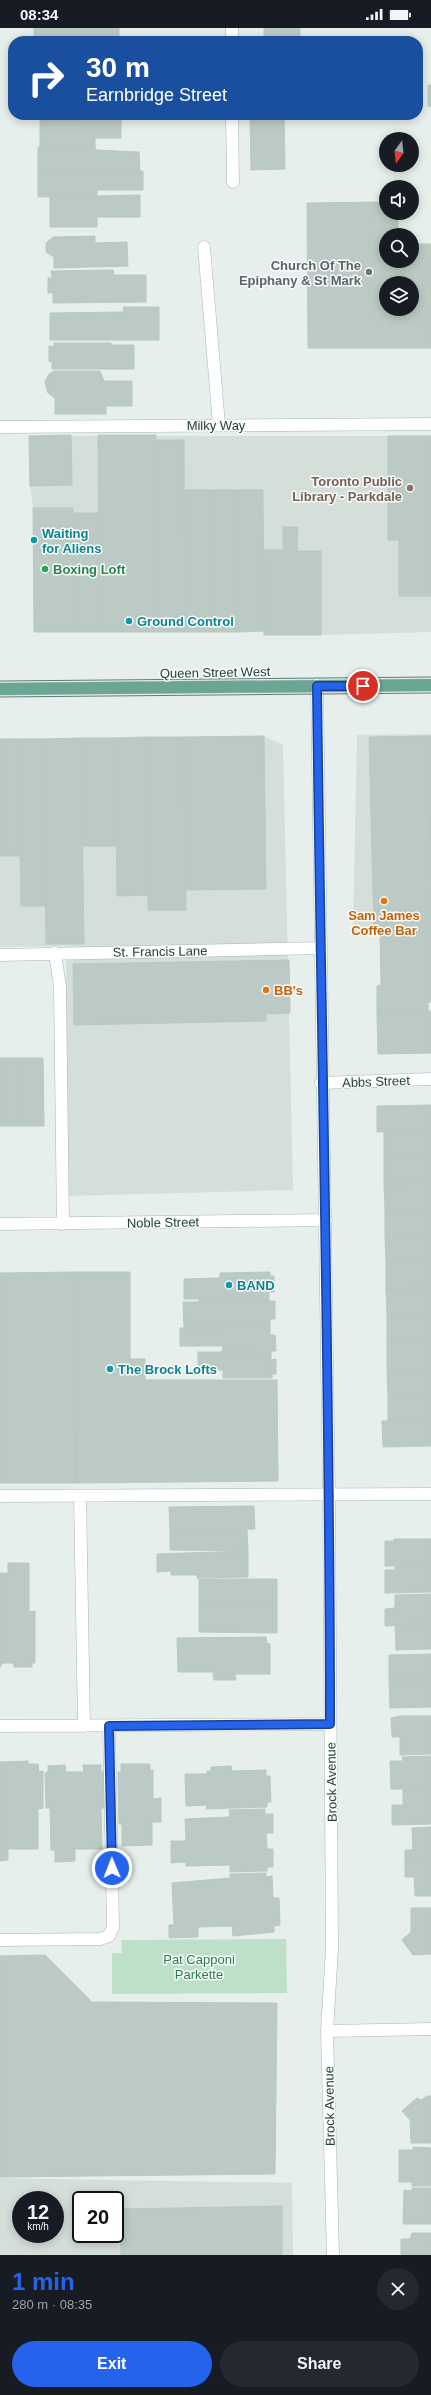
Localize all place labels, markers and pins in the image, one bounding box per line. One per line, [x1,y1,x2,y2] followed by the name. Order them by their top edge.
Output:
[239,258,362,288] place label: Church Of The Epiphany & St Mark
[364,267,374,277] marker: Church Of The Epiphany & St Mark
[292,474,402,504] place label: Toronto Public Library - Parkdale
[405,483,415,493] marker: Toronto Public Library - Parkdale
[42,526,101,556] place label: Waiting for Aliens
[29,535,39,545] marker: Waiting for Aliens
[53,562,126,577] place label: Boxing Loft
[40,564,50,574] marker: Boxing Loft
[137,614,234,629] place label: Ground Control
[124,616,134,626] marker: Ground Control
[346,669,380,703] pin
[379,896,389,906] marker: Sam James Coffee Bar
[348,908,420,938] place label: Sam James Coffee Bar
[274,983,303,998] place label: BB's
[261,985,271,995] marker: BB's
[237,1278,275,1293] place label: BAND
[224,1280,234,1290] marker: BAND
[118,1362,217,1377] place label: The Brock Lofts
[105,1364,115,1374] marker: The Brock Lofts

